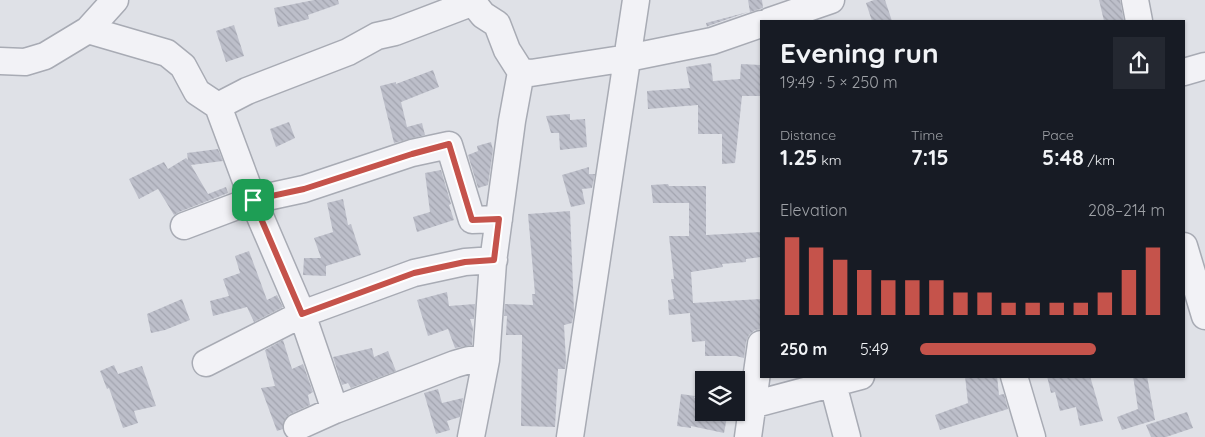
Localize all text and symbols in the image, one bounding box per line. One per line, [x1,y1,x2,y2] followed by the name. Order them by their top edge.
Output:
[780,35,939,70] text: Evening run
[1113,37,1165,89] button: share
[780,72,898,92] text: 19:49 · 5 × 250 m
[780,126,836,144] text: Distance
[911,126,943,144] text: Time
[1042,126,1074,144] text: Pace
[780,144,817,170] text: 1.25
[911,144,949,170] text: 7:15
[1042,144,1084,170] text: 5:48
[817,151,842,169] text: km
[1084,151,1115,169] text: /km
[232,179,274,221] pin
[239,186,267,214] icon: arrive
[780,200,847,220] text: Elevation
[1088,200,1165,220] text: 208–214 m
[780,339,827,359] text: 250 m
[860,339,889,359] text: 5:49
[695,371,745,421] map controls
[695,371,745,421] button: layers

